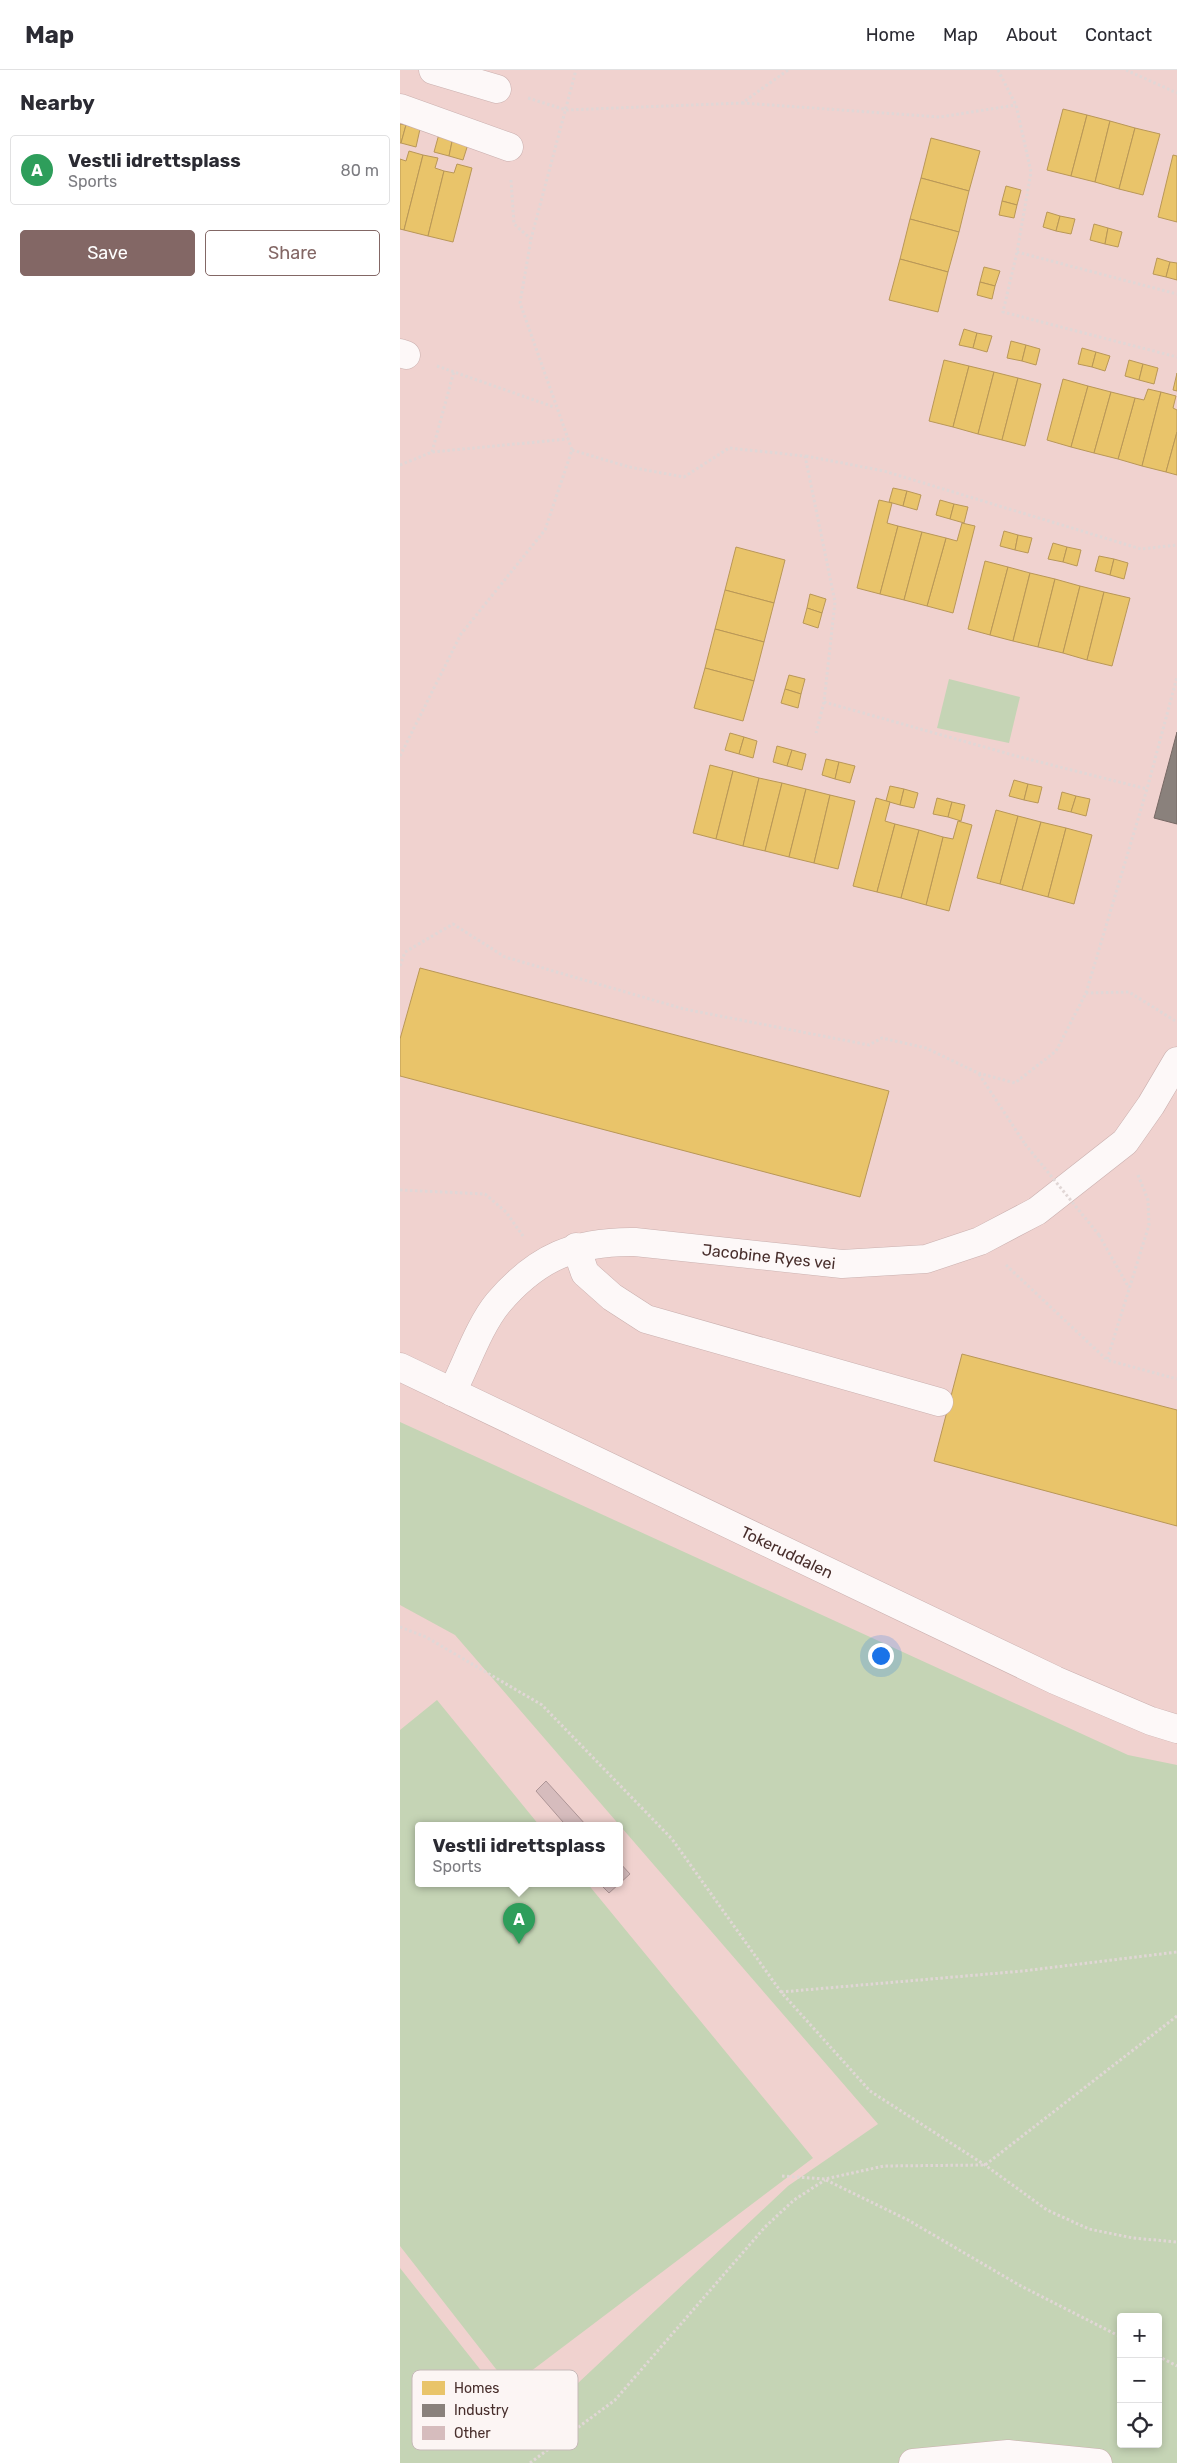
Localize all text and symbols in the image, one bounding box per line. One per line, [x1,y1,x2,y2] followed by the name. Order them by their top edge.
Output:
[25,21,74,49] text: Map
[866,24,915,46] text: Home
[943,24,978,46] text: Map
[1006,24,1057,46] text: About
[1085,24,1152,46] text: Contact
[20,90,95,115] text: Nearby
[68,149,241,172] text: Vestli idrettsplass
[31,161,43,180] text: A
[341,161,379,180] text: 80 m
[68,172,117,191] text: Sports
[20,230,195,276] button: Save
[205,230,380,276] button: Share
[701,1240,836,1273] street label: Jacobine Ryes vei
[738,1522,836,1583] street label: Tokeruddalen
[868,1643,894,1669] your location
[415,1822,623,1887] popup
[433,1834,605,1857] text: Vestli idrettsplass
[433,1857,482,1876] text: Sports
[503,1903,535,1944] pin: A
[1117,2313,1162,2448] map controls
[1117,2313,1162,2358] button: +
[1117,2358,1162,2403] button: −
[412,2370,578,2450] legend
[454,2380,499,2397] text: Homes
[454,2402,509,2419] text: Industry
[1117,2403,1162,2448] button: locate
[454,2425,491,2442] text: Other

